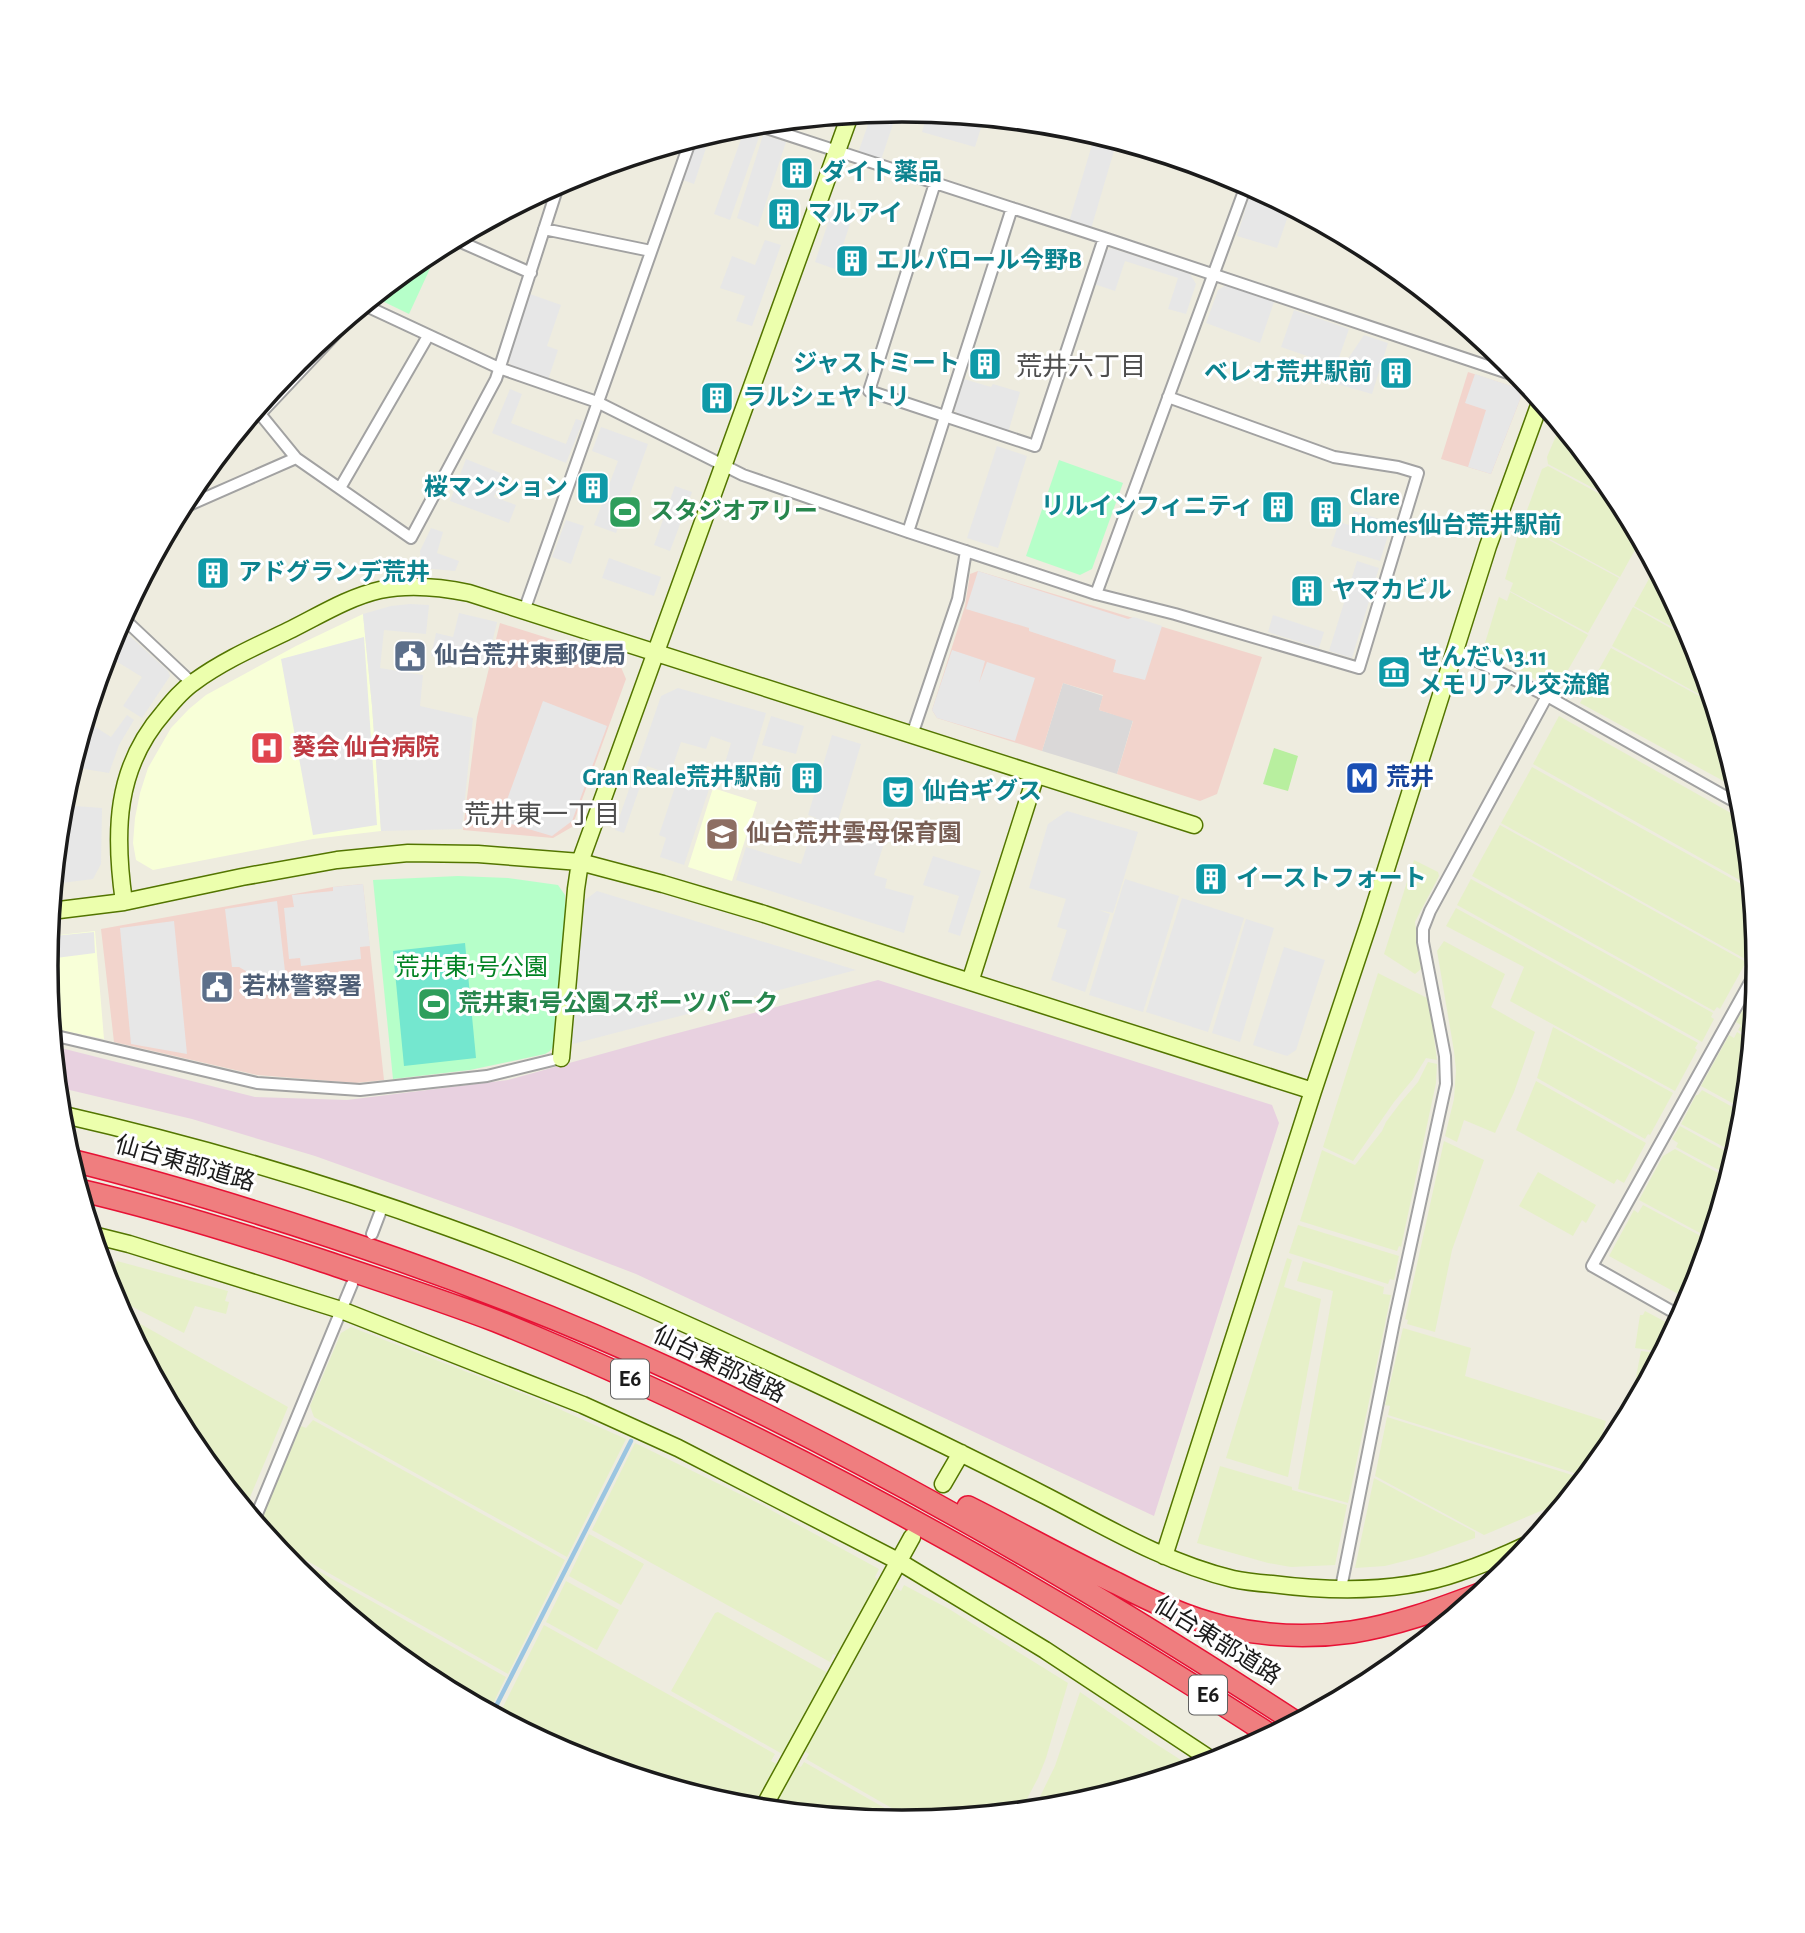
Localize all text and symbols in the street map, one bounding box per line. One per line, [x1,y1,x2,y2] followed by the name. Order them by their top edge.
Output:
[778,154,816,192] building icon: ダイト薬品
[822,159,942,185] place label: ダイト薬品
[765,195,803,233] building icon: マルアイ
[808,201,903,226] place label: マルアイ
[833,242,871,280] building icon: エルパロール今野B
[876,247,1082,273] place label: エルパロール今野B
[966,345,1004,383] building icon: ジャストミート
[793,351,960,376] place label: ジャストミート
[1016,353,1146,380] district label: 荒井六丁目
[1377,354,1415,392] building icon: ベレオ荒井駅前
[1204,359,1372,385] place label: ベレオ荒井駅前
[698,379,736,417] building icon: ラルシェヤトリ
[742,385,910,410] place label: ラルシェヤトリ
[574,469,612,507] building icon: 桜マンション
[424,474,568,500] place label: 桜マンション
[1350,486,1562,538] place label: Clare Homes仙台荒井駅前
[1259,488,1297,526] building icon: リルインフィニティ
[606,493,644,531] sports icon: スタジオアリー
[1307,493,1345,531] building icon: Clare Homes仙台荒井駅前
[1041,494,1254,519] place label: リルインフィニティ
[650,498,818,524] place label: スタジオアリー
[194,554,232,592] building icon: アドグランデ荒井
[238,559,430,585] place label: アドグランデ荒井
[1288,572,1326,610] building icon: ヤマカビル
[1332,577,1452,603] place label: ヤマカビル
[391,637,429,675] public building icon: 仙台荒井東郵便局
[434,642,626,668] place label: 仙台荒井東郵便局
[1418,645,1610,698] place label: せんだい3.11 メモリアル交流館
[1375,653,1413,691] museum icon: せんだい3.11 メモリアル交流館
[248,729,286,767] hospital icon: 葵会 仙台病院
[292,734,440,760] place label: 葵会 仙台病院
[788,759,826,797] building icon: Gran Reale荒井駅前
[1343,759,1381,797] metro station icon: 荒井
[582,764,782,790] place label: Gran Reale荒井駅前
[1386,764,1434,790] place label: 荒井
[879,773,917,811] theatre icon: 仙台ギグス
[922,778,1042,804] place label: 仙台ギグス
[464,801,620,828] district label: 荒井東一丁目
[703,815,741,853] school or university icon: 仙台荒井雲母保育園
[746,820,962,846] place label: 仙台荒井雲母保育園
[1192,860,1230,898] building icon: イーストフォート
[1236,866,1427,891] place label: イーストフォート
[396,954,548,980] park label: 荒井東1号公園
[198,968,236,1006] public building icon: 若林警察署
[242,973,362,999] place label: 若林警察署
[415,985,453,1023] sports icon: 荒井東1号公園スポーツパーク
[458,990,778,1016] place label: 荒井東1号公園スポーツパーク
[112,1131,258,1195] street label: 仙台東部道路
[649,1321,790,1407] street label: 仙台東部道路
[611,1360,649,1398] road number: E6
[1150,1591,1285,1689] street label: 仙台東部道路
[1189,1676,1227,1714] road number: E6

